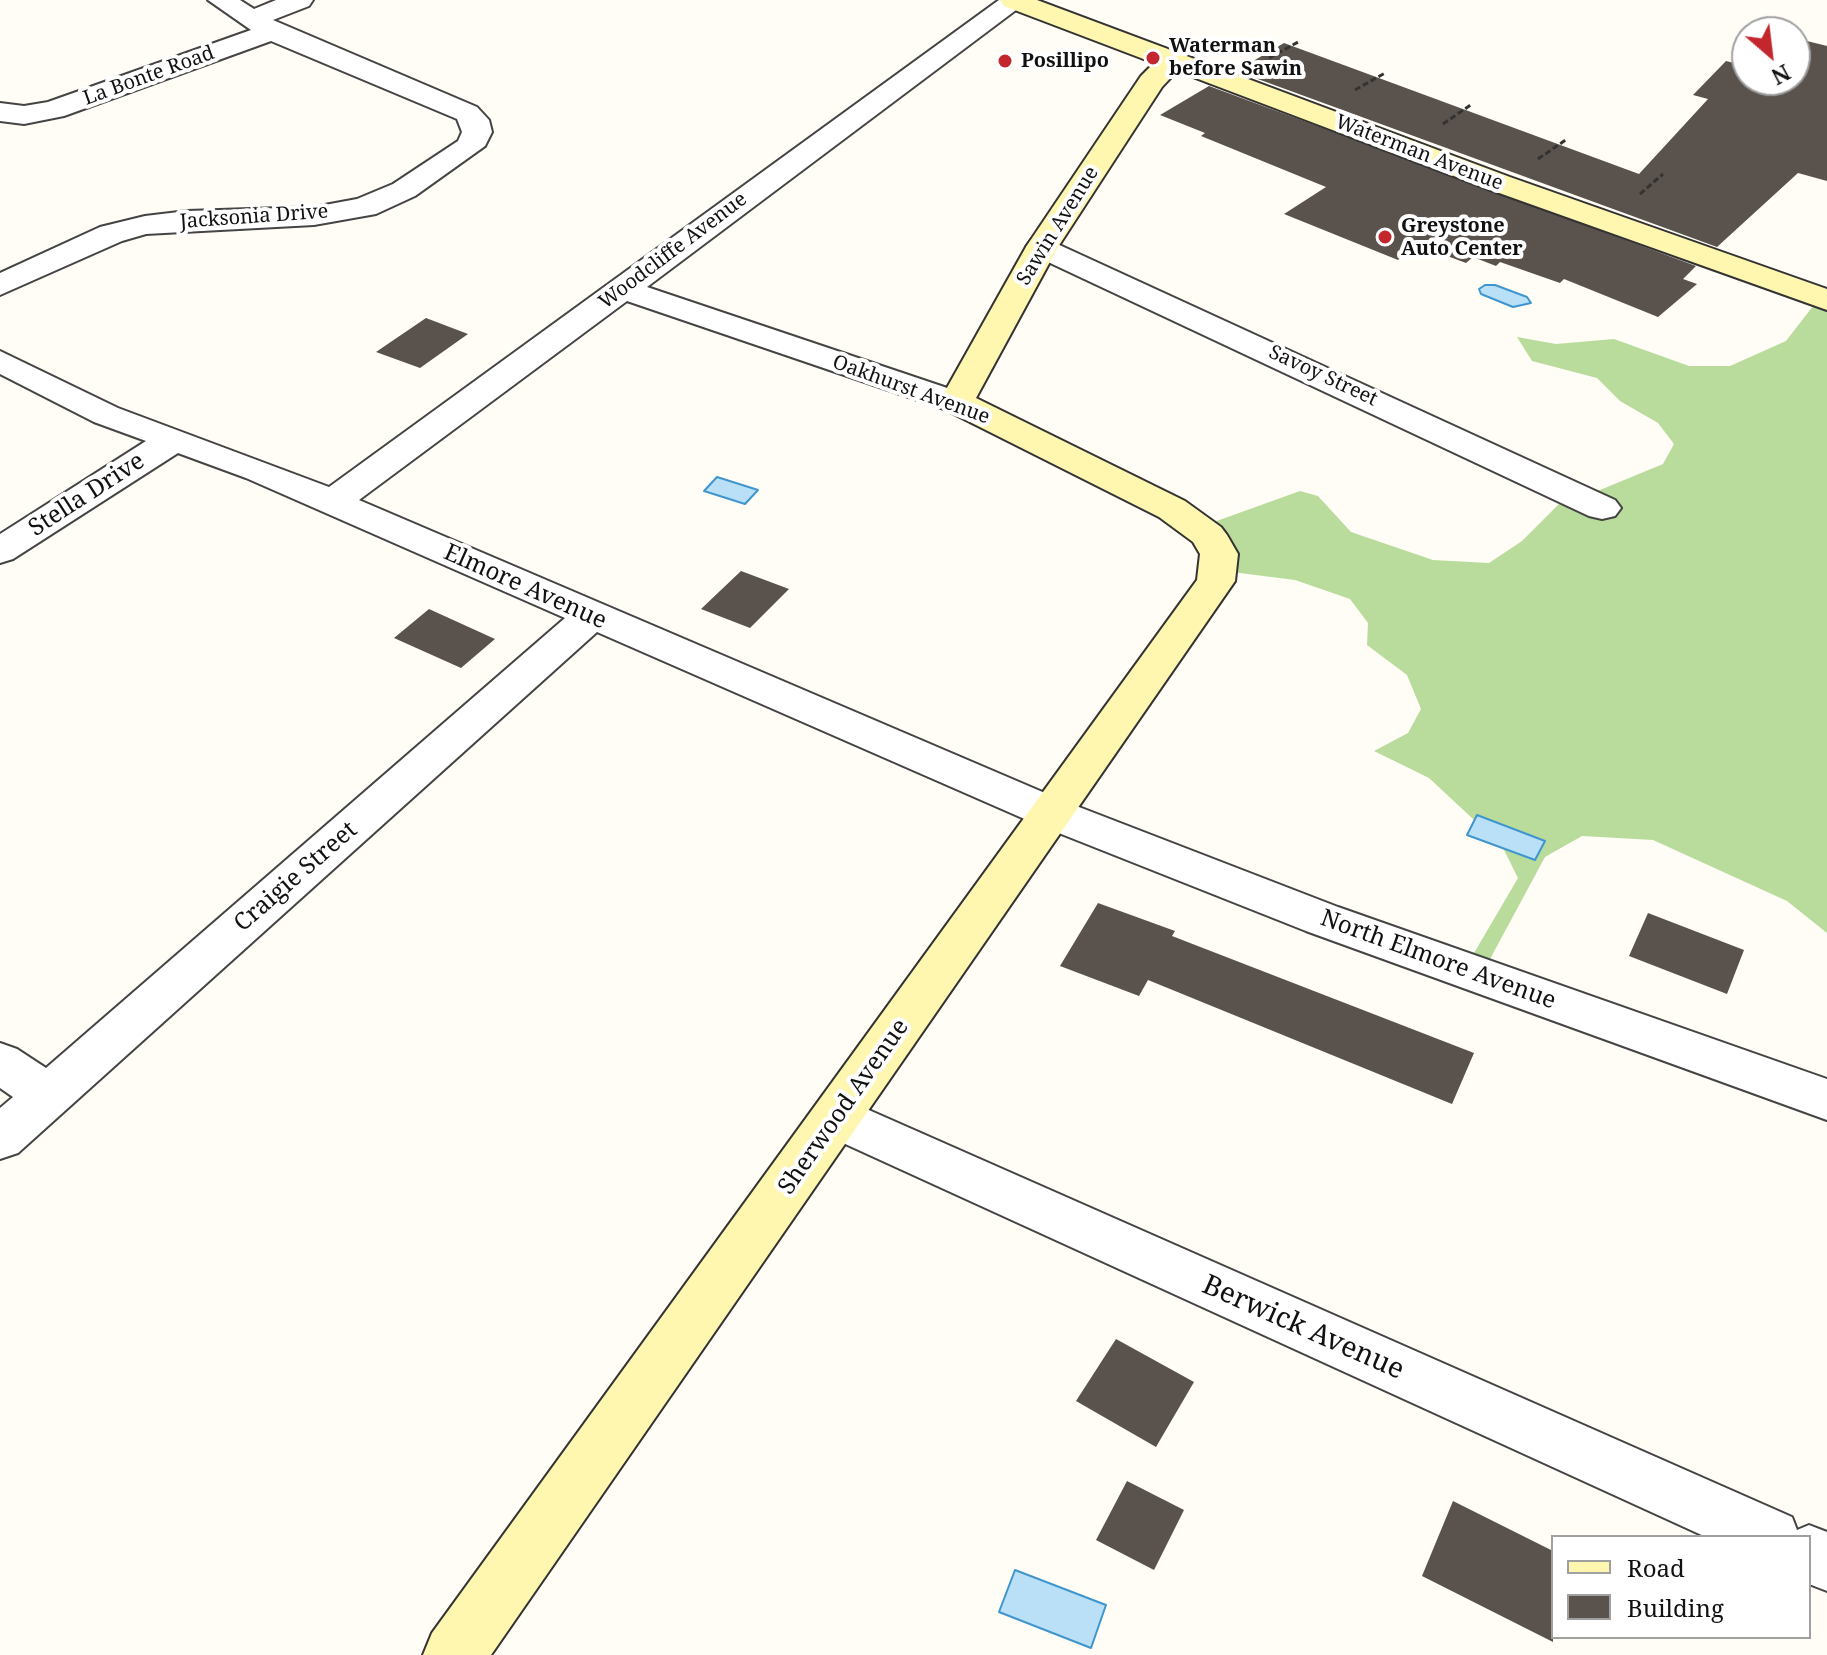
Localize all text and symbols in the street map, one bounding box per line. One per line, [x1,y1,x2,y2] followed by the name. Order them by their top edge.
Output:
[1731,16,1811,96] north arrow
[1169,34,1302,81] place label: Waterman before Sawin
[80,41,218,111] street label: La Bonte Road
[1021,49,1109,73] place label: Posillipo
[1144,49,1162,67] marker: Waterman before Sawin
[996,52,1014,70] marker: Posillipo
[1767,58,1796,93] text: N
[1332,110,1506,196] street label: Waterman Avenue
[1012,162,1104,290] street label: Sawin Avenue
[594,188,752,314] street label: Woodcliffe Avenue
[179,200,329,234] street label: Jacksonia Drive
[1401,214,1523,261] place label: Greystone Auto Center
[1376,228,1394,246] marker: Greystone Auto Center
[1265,340,1381,412] street label: Savoy Street
[829,350,993,430] street label: Oakhurst Avenue
[24,447,150,543] street label: Stella Drive
[439,538,611,636] street label: Elmore Avenue
[229,816,363,938] street label: Craigie Street
[1316,904,1560,1016] street label: North Elmore Avenue
[773,1014,915,1200] street label: Sherwood Avenue
[1197,1269,1409,1387] street label: Berwick Avenue
[1551,1535,1811,1639] legend
[1627,1551,1685,1584] text: Road
[1627,1591,1724,1624] text: Building

